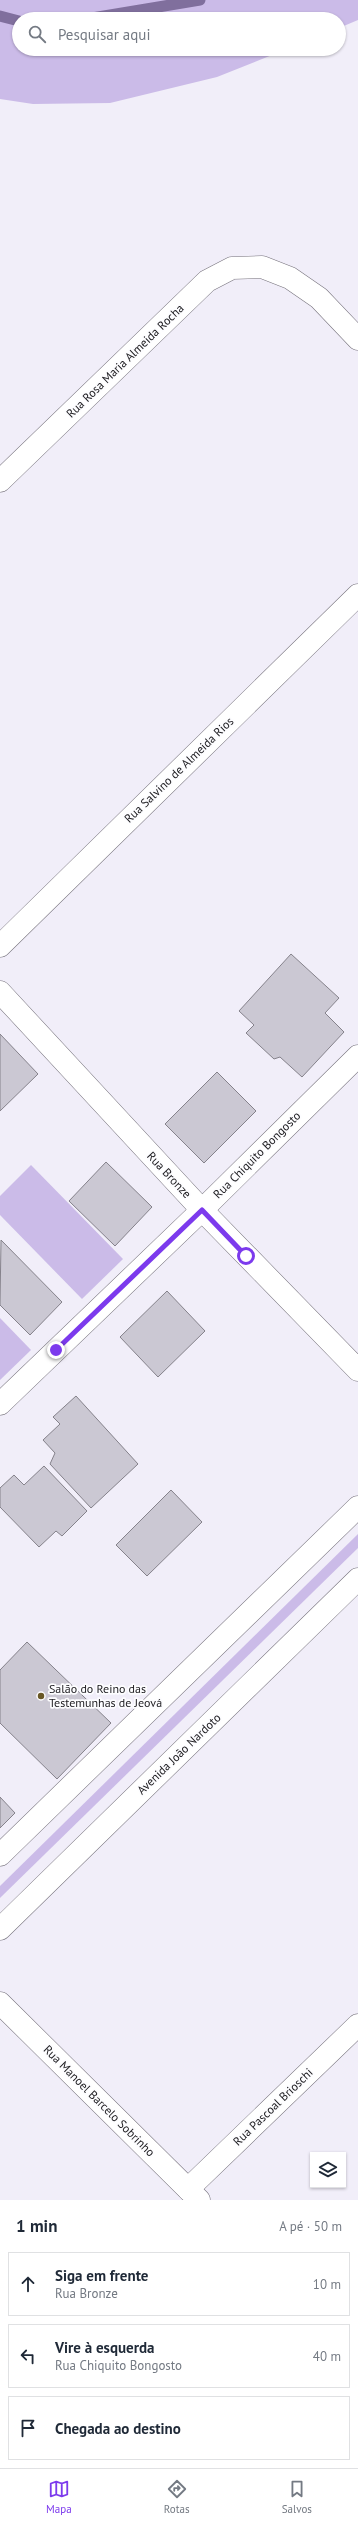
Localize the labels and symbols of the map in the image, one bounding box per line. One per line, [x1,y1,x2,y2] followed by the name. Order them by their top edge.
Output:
[63,301,187,421] street label: Rua Rosa Maria Almeida Rocha
[121,714,236,826] street label: Rua Salvino de Almeida Rios
[210,1108,303,1201] street label: Rua Chiquito Bongosto
[144,1148,195,1201] street label: Rua Bronze
[237,1247,255,1265] route start
[47,1341,65,1359] route end
[49,1681,162,1710] place label: Salão do Reino das Testemunhas de Jeová
[36,1691,46,1701] marker: Salão do Reino das Testemunhas de Jeová
[134,1710,224,1797] street label: Avenida João Nardoto
[41,2042,158,2159] street label: Rua Manoel Barcelo Sobrinho
[230,2065,316,2149] street label: Rua Pascoal Brioschi

